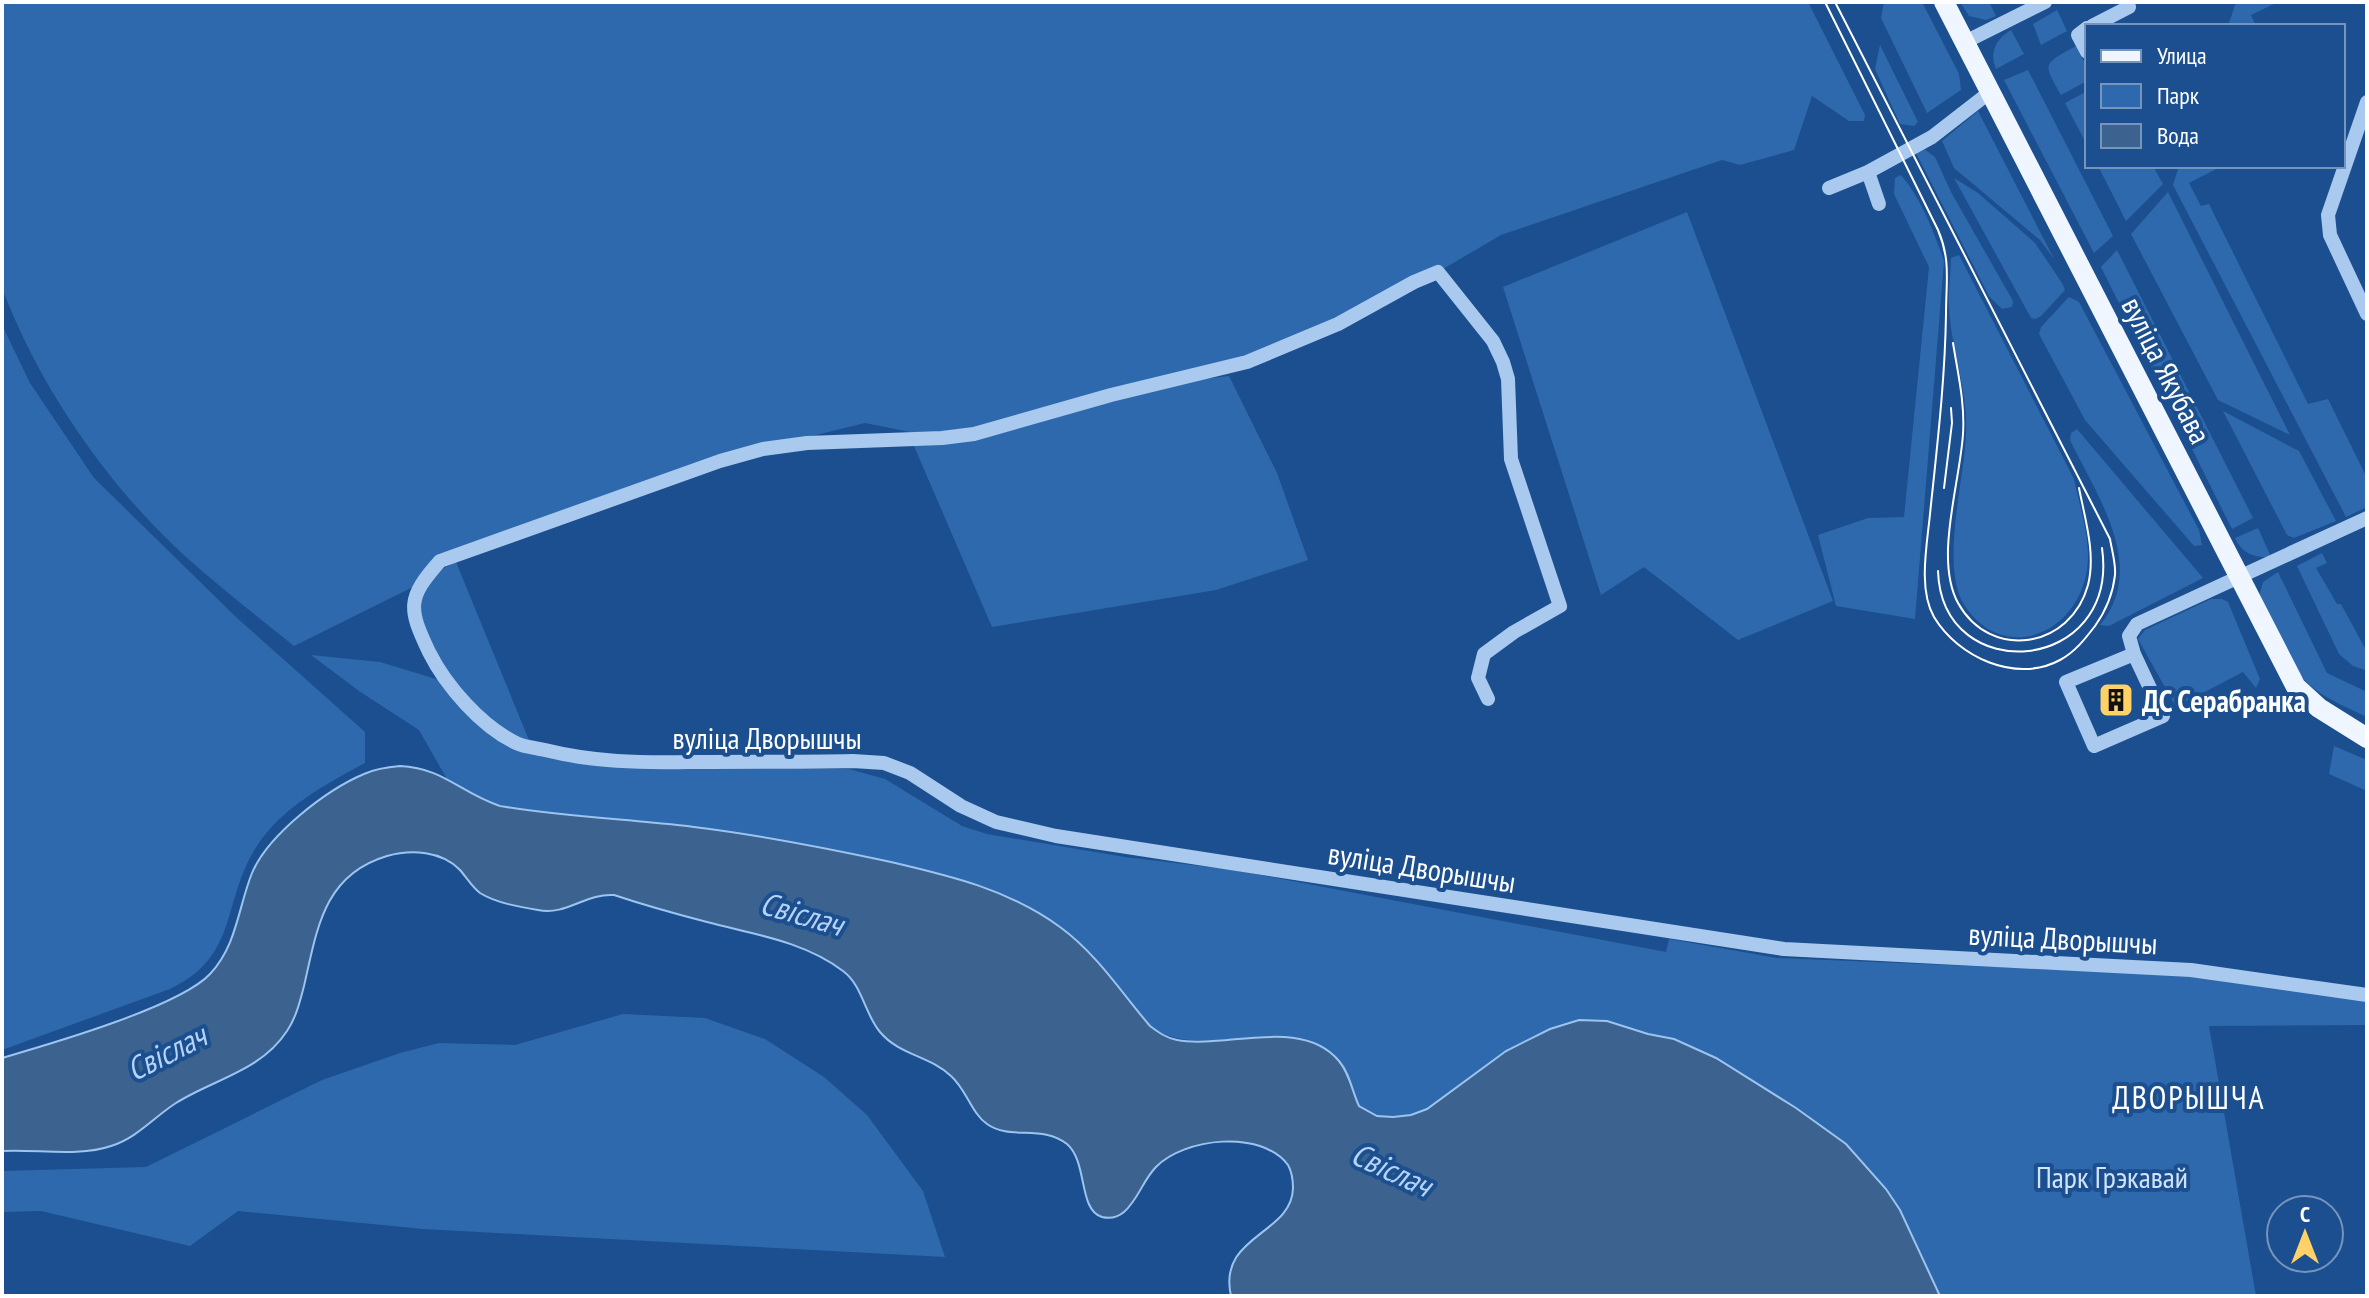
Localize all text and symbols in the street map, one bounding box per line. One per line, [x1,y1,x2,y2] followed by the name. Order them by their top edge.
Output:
[2085,24,2345,168] legend
[2157,40,2207,71] text: Улица
[2157,80,2200,111] text: Парк
[2157,120,2199,151] text: Вода
[2114,290,2220,450] street label: вуліца Якубава
[2097,681,2135,719] building icon: ДС Серабранка
[2142,681,2306,720] place label: ДС Серабранка
[672,718,862,757] street label: вуліца Дворышчы
[1326,833,1518,901] street label: вуліца Дворышчы
[756,881,850,945] water label: Свіслач
[1968,914,2158,962] street label: вуліца Дворышчы
[119,1013,215,1090] water label: Свіслач
[2112,1076,2266,1118] district label: ДВОРЫШЧА
[1345,1132,1441,1207] water label: Свіслач
[2036,1157,2188,1196] park label: Парк Грэкавай
[2265,1194,2345,1274] north arrow
[2300,1200,2310,1228] text: С

